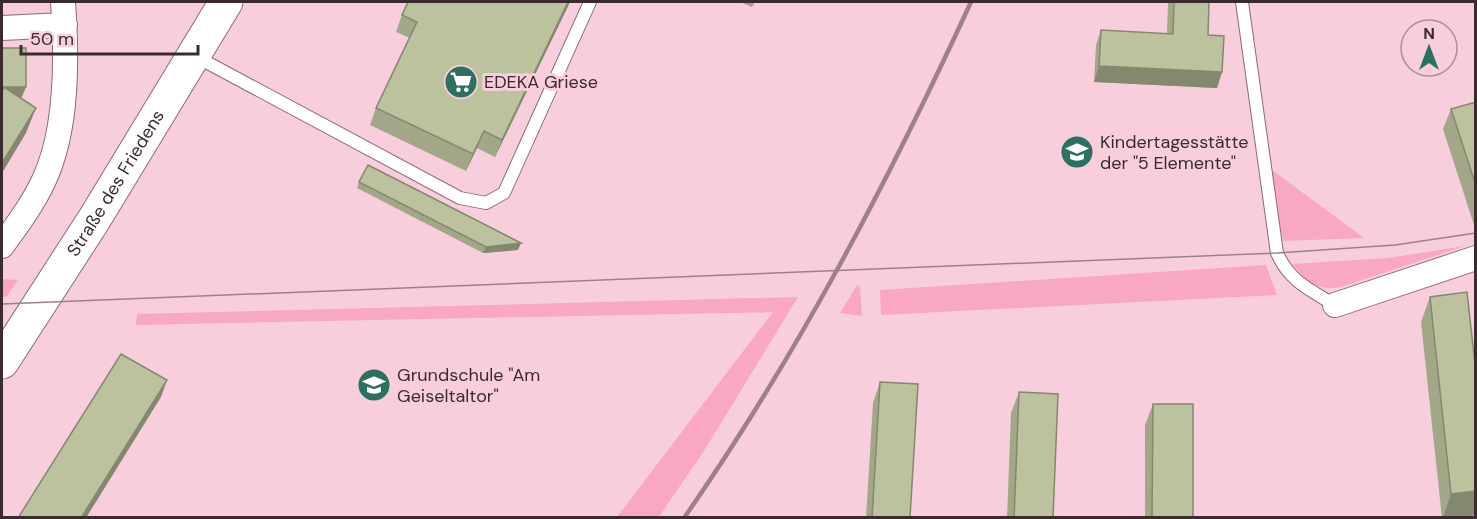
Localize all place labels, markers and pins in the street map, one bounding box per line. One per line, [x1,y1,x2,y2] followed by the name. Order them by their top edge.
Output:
[443,64,479,100] supermarket icon: EDEKA Griese
[484,70,598,94] place label: EDEKA Griese
[1100,130,1248,175] place label: Kindertagesstätte der "5 Elemente"
[1059,134,1095,170] school or university icon: Kindertagesstätte der "5 Elemente"
[397,363,540,408] place label: Grundschule "Am Geiseltaltor"
[356,367,392,403] school or university icon: Grundschule "Am Geiseltaltor"

